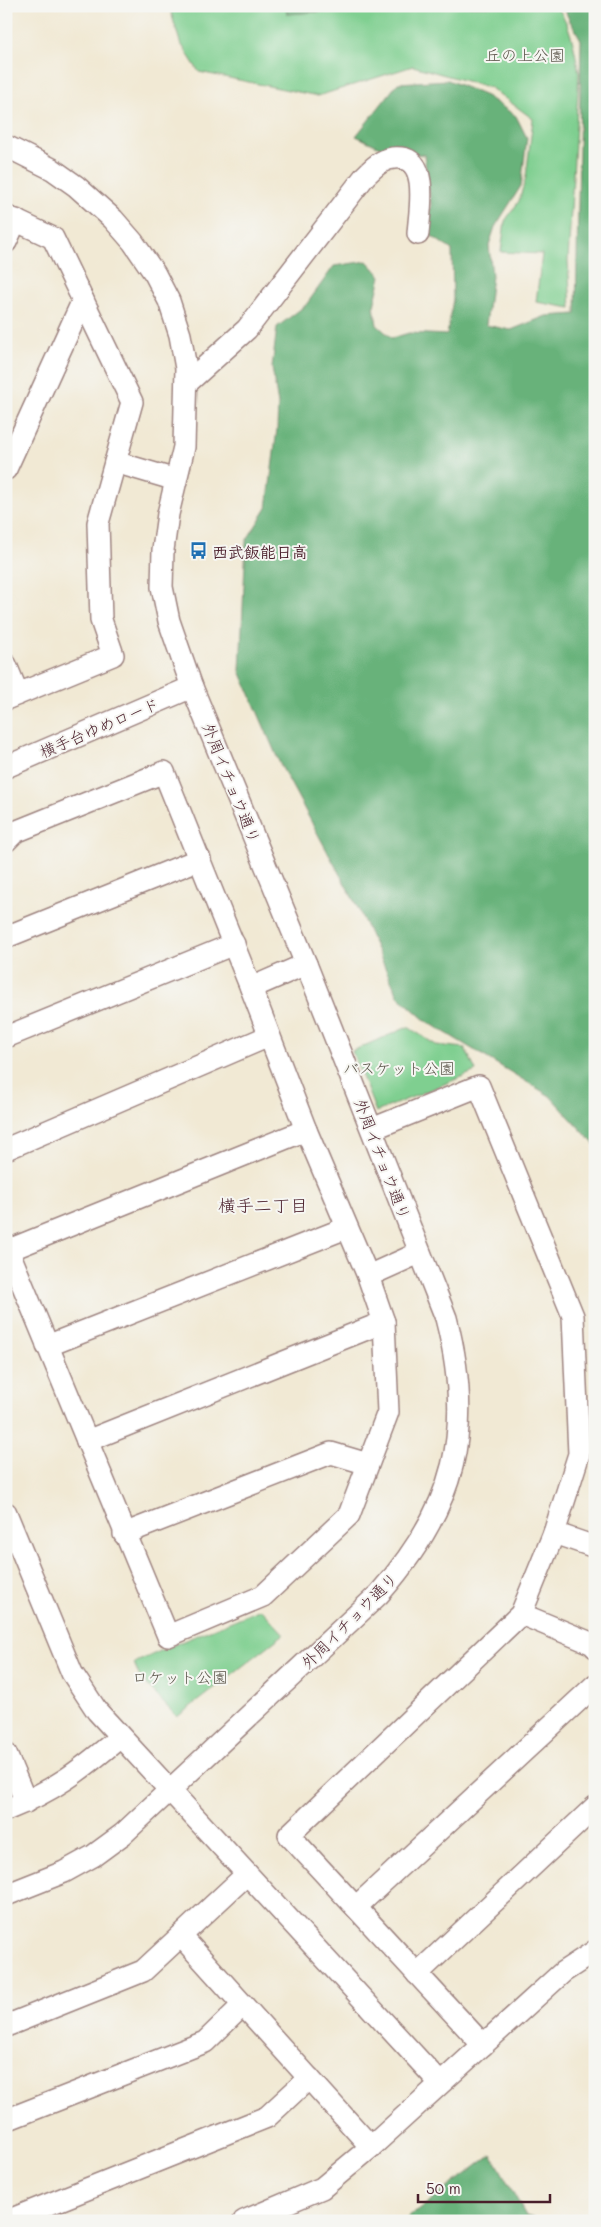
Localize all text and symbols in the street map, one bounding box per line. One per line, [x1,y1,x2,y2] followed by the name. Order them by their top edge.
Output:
[485,44,565,65] park label: 丘の上公園
[188,541,208,561] bus stop icon: 西武飯能日高
[212,541,308,562] place label: 西武飯能日高
[36,692,162,762] street label: 横手台ゆめロード
[198,720,266,846] street label: 外周イチョウ通り
[343,1057,455,1078] park label: バスケット公園
[350,1095,416,1223] street label: 外周イチョウ通り
[218,1193,308,1217] district label: 横手二丁目
[296,1567,402,1673] street label: 外周イチョウ通り
[132,1666,228,1687] park label: ロケット公園
[418,2172,551,2204] scale bar
[426,2178,461,2198] text: 50 m

